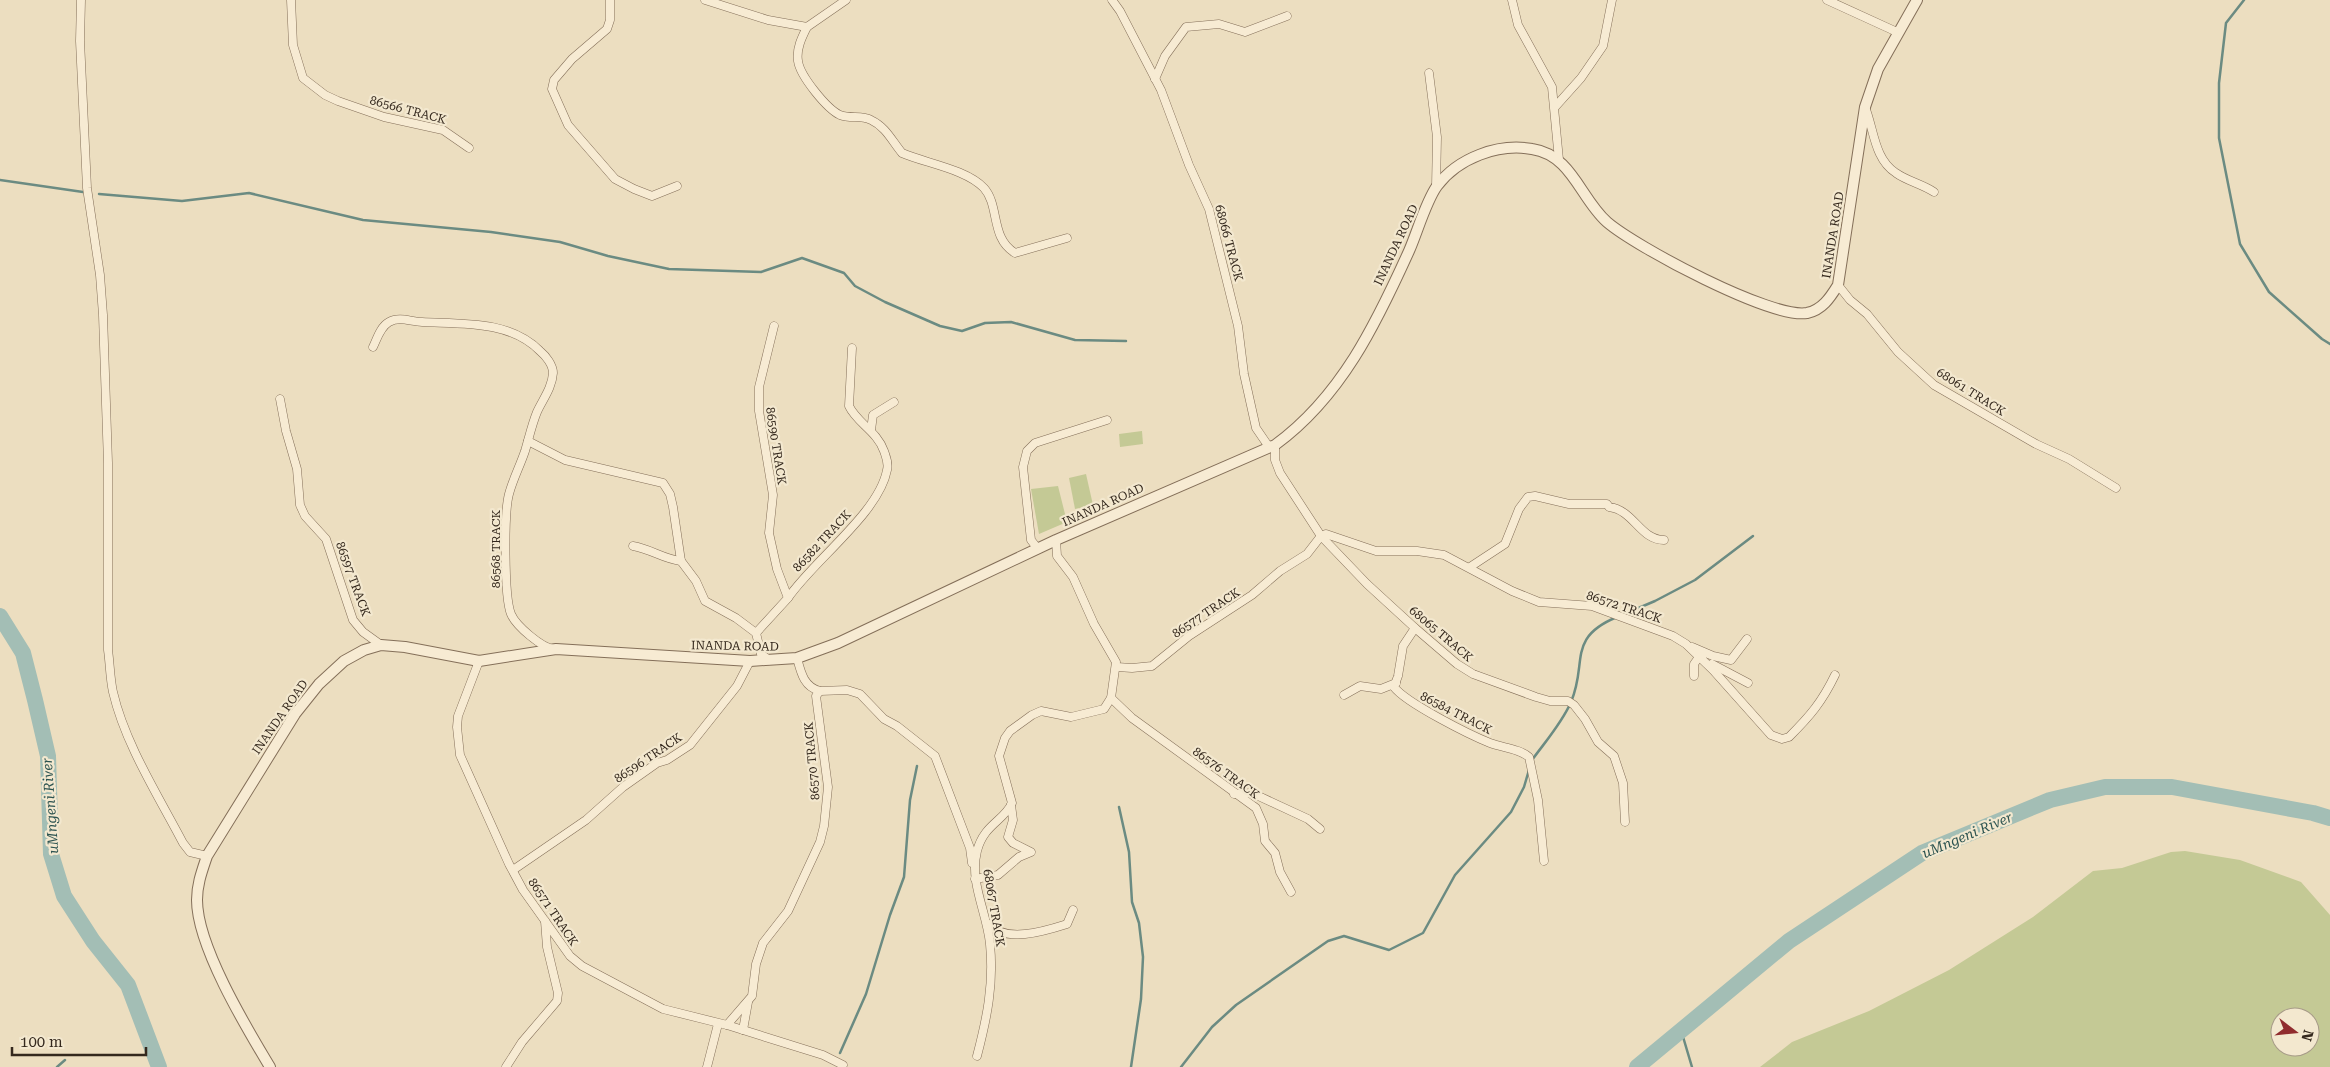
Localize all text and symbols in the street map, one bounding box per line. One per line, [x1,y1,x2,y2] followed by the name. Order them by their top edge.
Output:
[368,93,448,127] street label: 86566 TRACK
[1819,191,1847,279] street label: INANDA ROAD
[1371,202,1421,288] street label: INANDA ROAD
[1212,203,1246,283] street label: 68066 TRACK
[1934,365,2008,419] street label: 68061 TRACK
[763,406,789,486] street label: 86590 TRACK
[1060,481,1146,529] street label: INANDA ROAD
[790,507,854,575] street label: 86582 TRACK
[489,509,503,588] street label: 86568 TRACK
[333,540,373,619] street label: 86597 TRACK
[1169,585,1243,641] street label: 86577 TRACK
[1584,588,1664,626] street label: 86572 TRACK
[1406,603,1476,665] street label: 68065 TRACK
[691,638,779,654] street label: INANDA ROAD
[249,677,311,757] street label: INANDA ROAD
[1418,689,1494,737] street label: 86584 TRACK
[802,721,822,801] street label: 86570 TRACK
[611,730,685,786] street label: 86596 TRACK
[1190,744,1262,802] street label: 86576 TRACK
[39,757,61,855] water label: uMngeni River
[1920,809,2015,861] water label: uMngeni River
[980,868,1008,948] street label: 68067 TRACK
[525,875,581,949] street label: 86571 TRACK
[2270,1007,2320,1057] north arrow
[12,1024,146,1056] scale bar
[2298,1028,2317,1043] text: N
[20,1033,63,1051] text: 100 m

